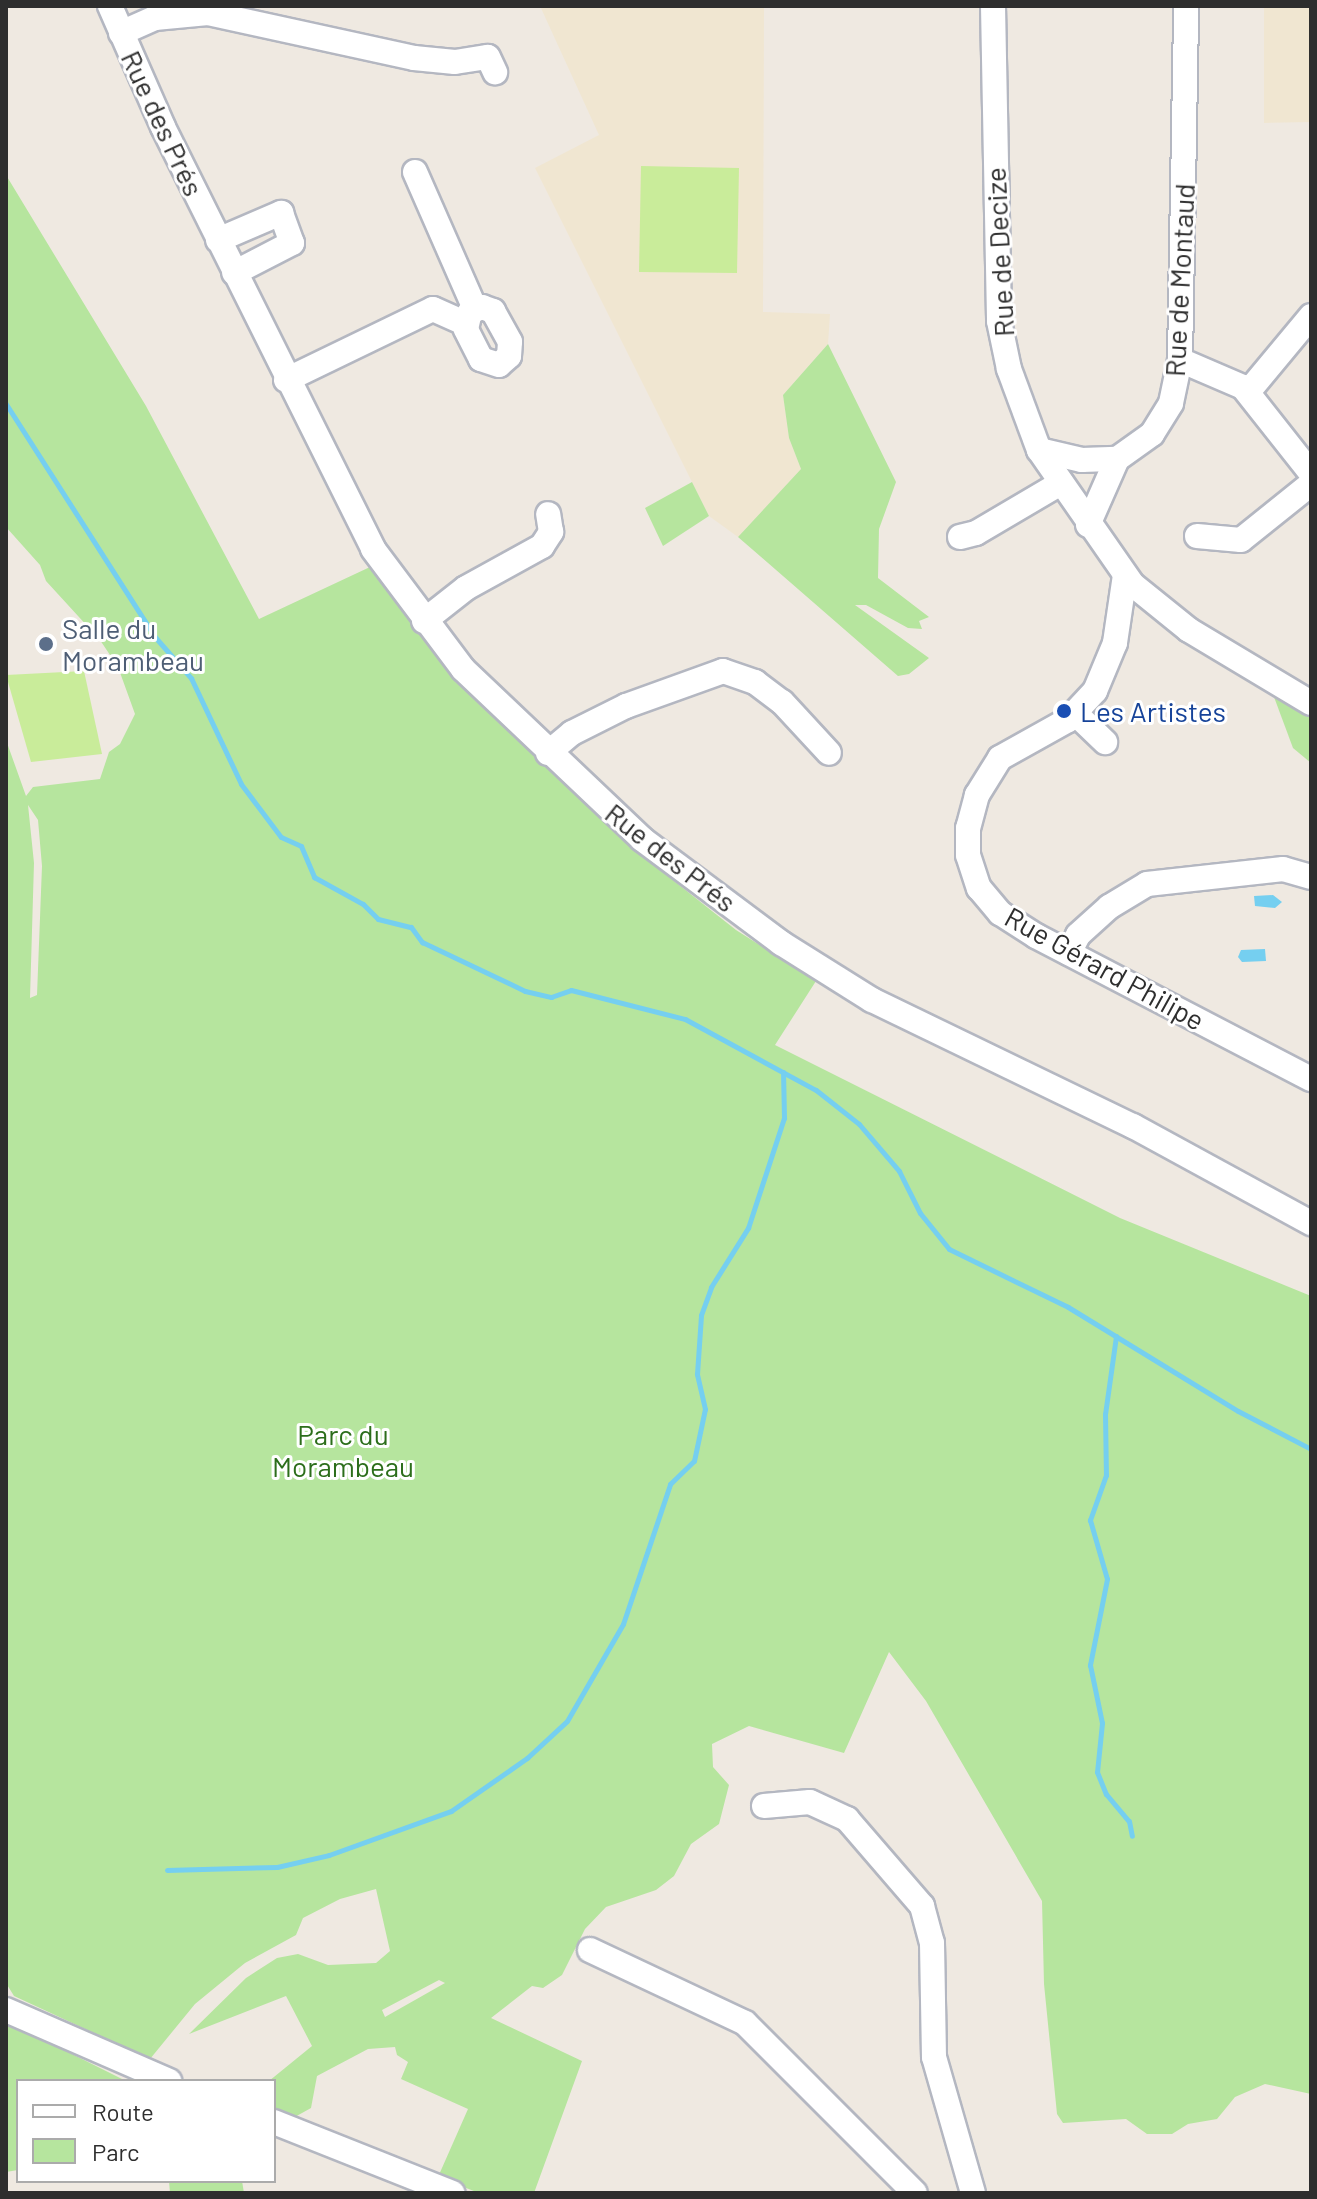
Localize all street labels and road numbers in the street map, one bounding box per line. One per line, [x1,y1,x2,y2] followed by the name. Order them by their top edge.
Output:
[115,45,211,201] street label: Rue des Prés
[978,166,1020,338] street label: Rue de Decize
[1157,182,1201,378] street label: Rue de Montaud
[599,796,743,918] street label: Rue des Prés
[999,899,1211,1037] street label: Rue Gérard Philipe

